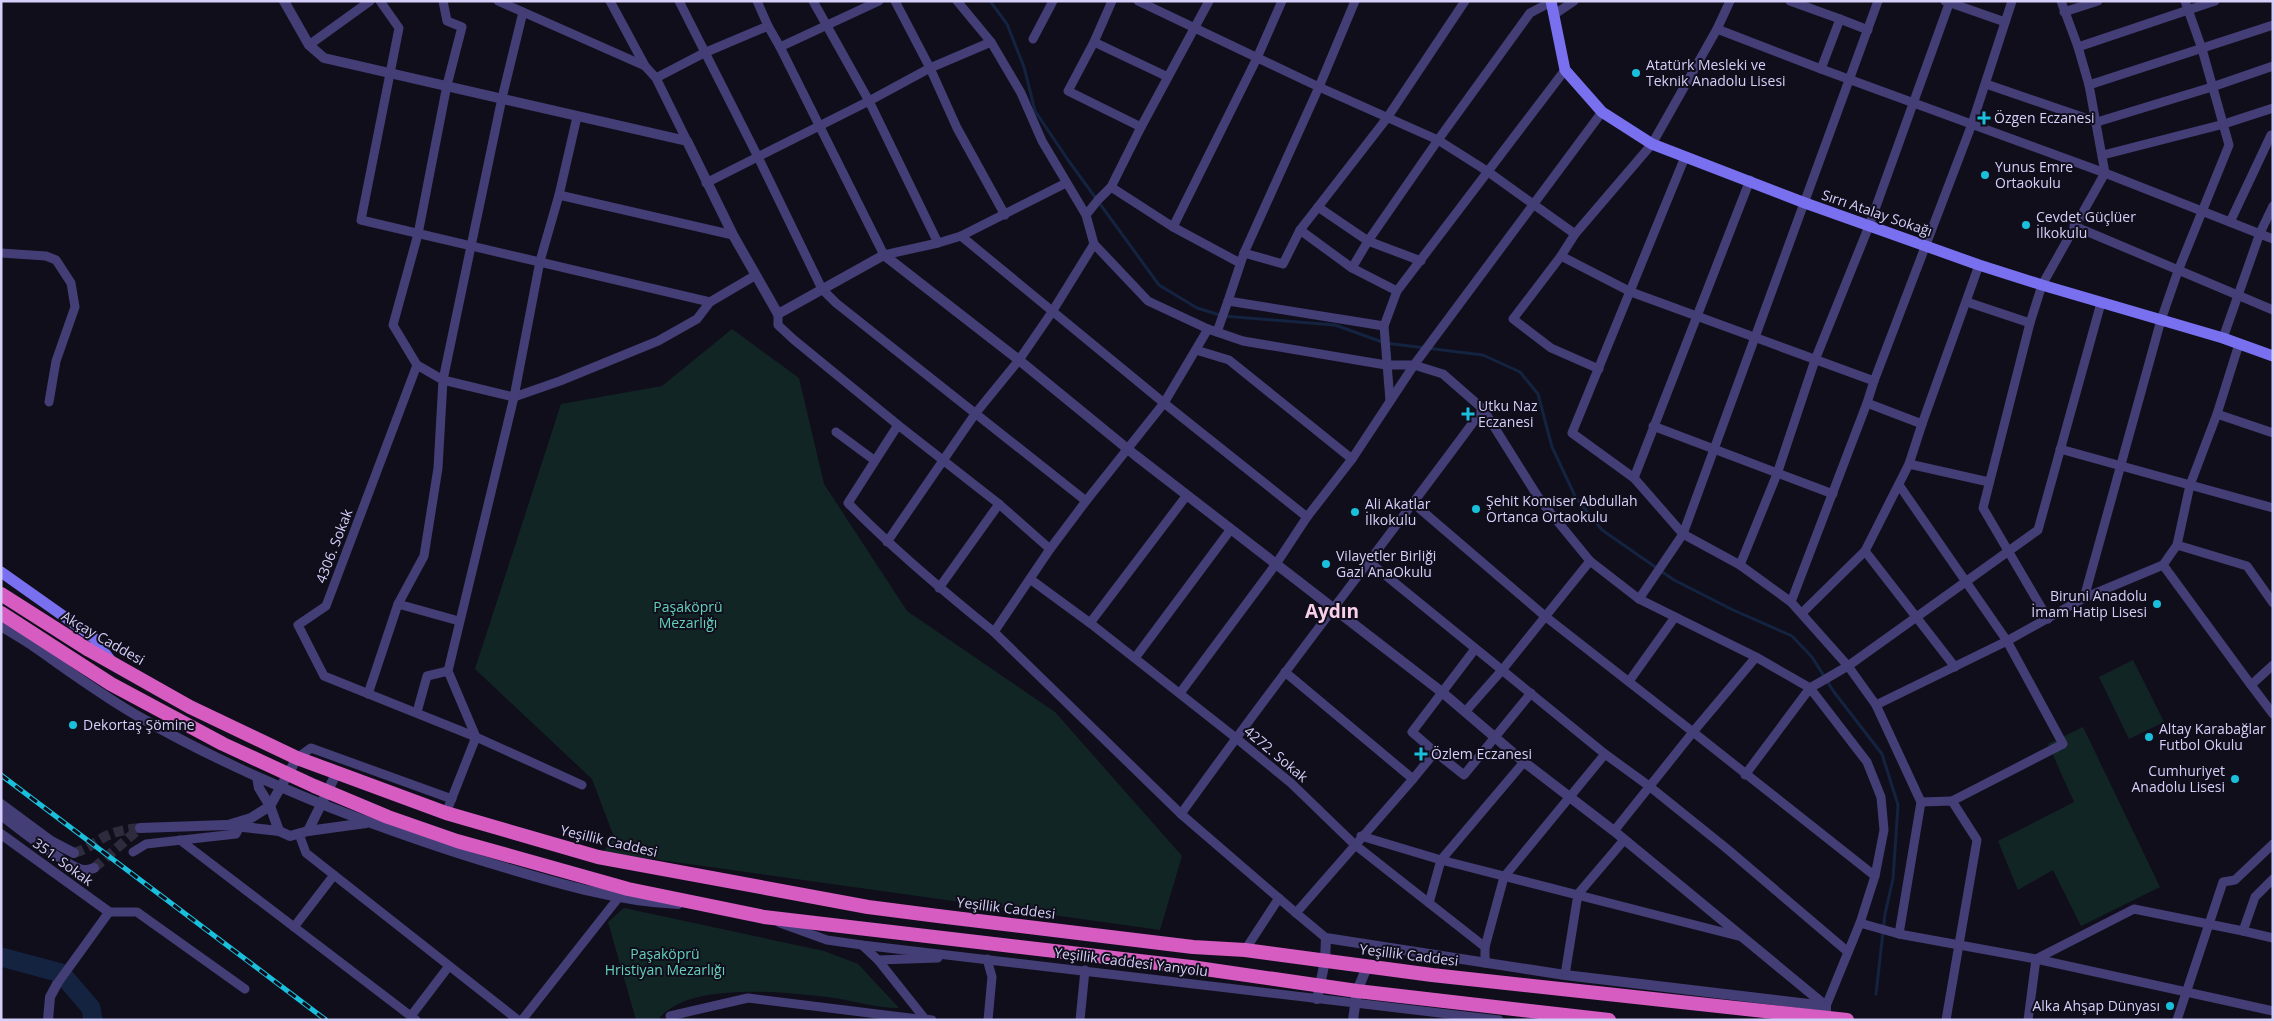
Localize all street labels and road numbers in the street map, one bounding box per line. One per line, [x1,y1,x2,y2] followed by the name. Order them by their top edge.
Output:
[1819,185,1935,240] street label: Sırrı Atalay Sokağı
[311,505,357,586] street label: 4306. Sokak
[58,606,148,669] street label: Akçay Caddesi
[1240,721,1313,786] street label: 4272. Sokak
[559,820,660,861] street label: Yeşillik Caddesi
[29,833,98,890] street label: 351. Sokak
[956,892,1056,923] street label: Yeşillik Caddesi
[1359,939,1459,970] street label: Yeşillik Caddesi
[1053,943,1209,980] street label: Yeşillik Caddesi Yanyolu

